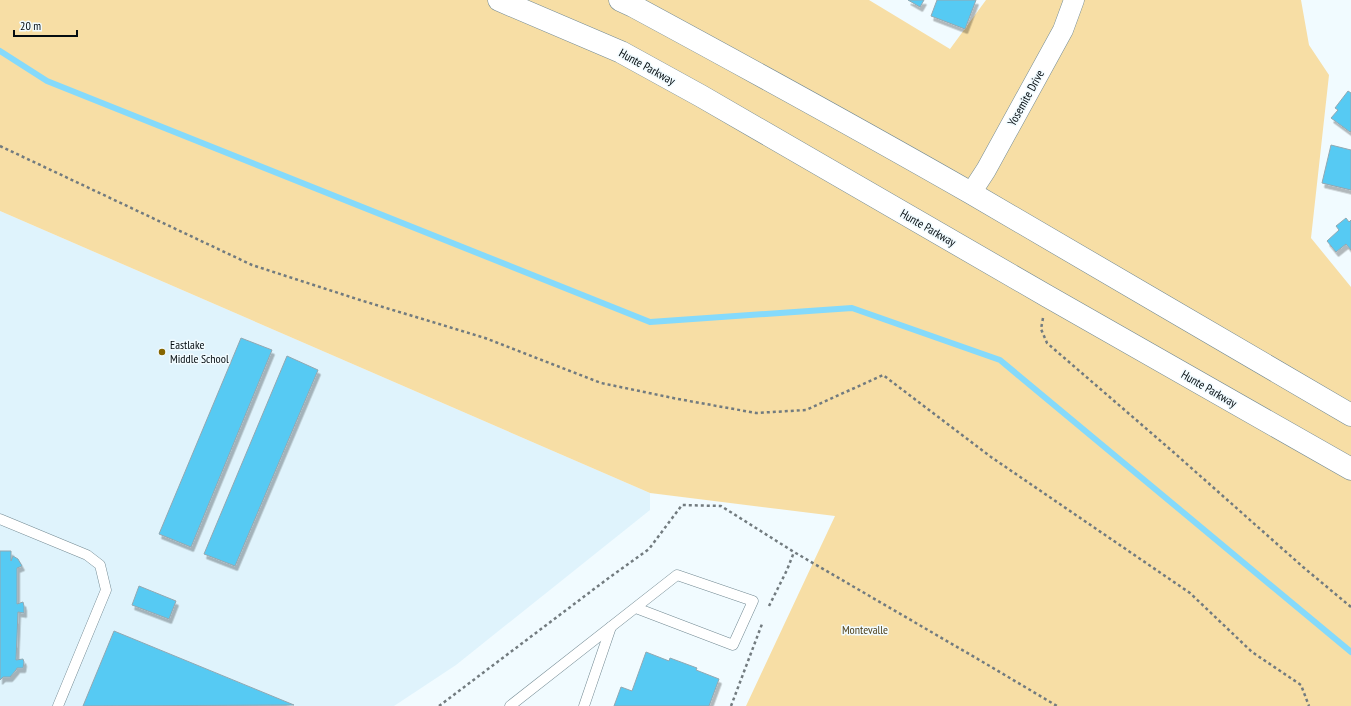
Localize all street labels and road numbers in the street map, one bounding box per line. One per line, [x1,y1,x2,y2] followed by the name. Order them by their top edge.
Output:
[617,45,678,88] street label: Hunte Parkway
[1004,67,1047,128] street label: Yosemite Drive
[898,206,959,250] street label: Hunte Parkway
[1179,367,1240,411] street label: Hunte Parkway

